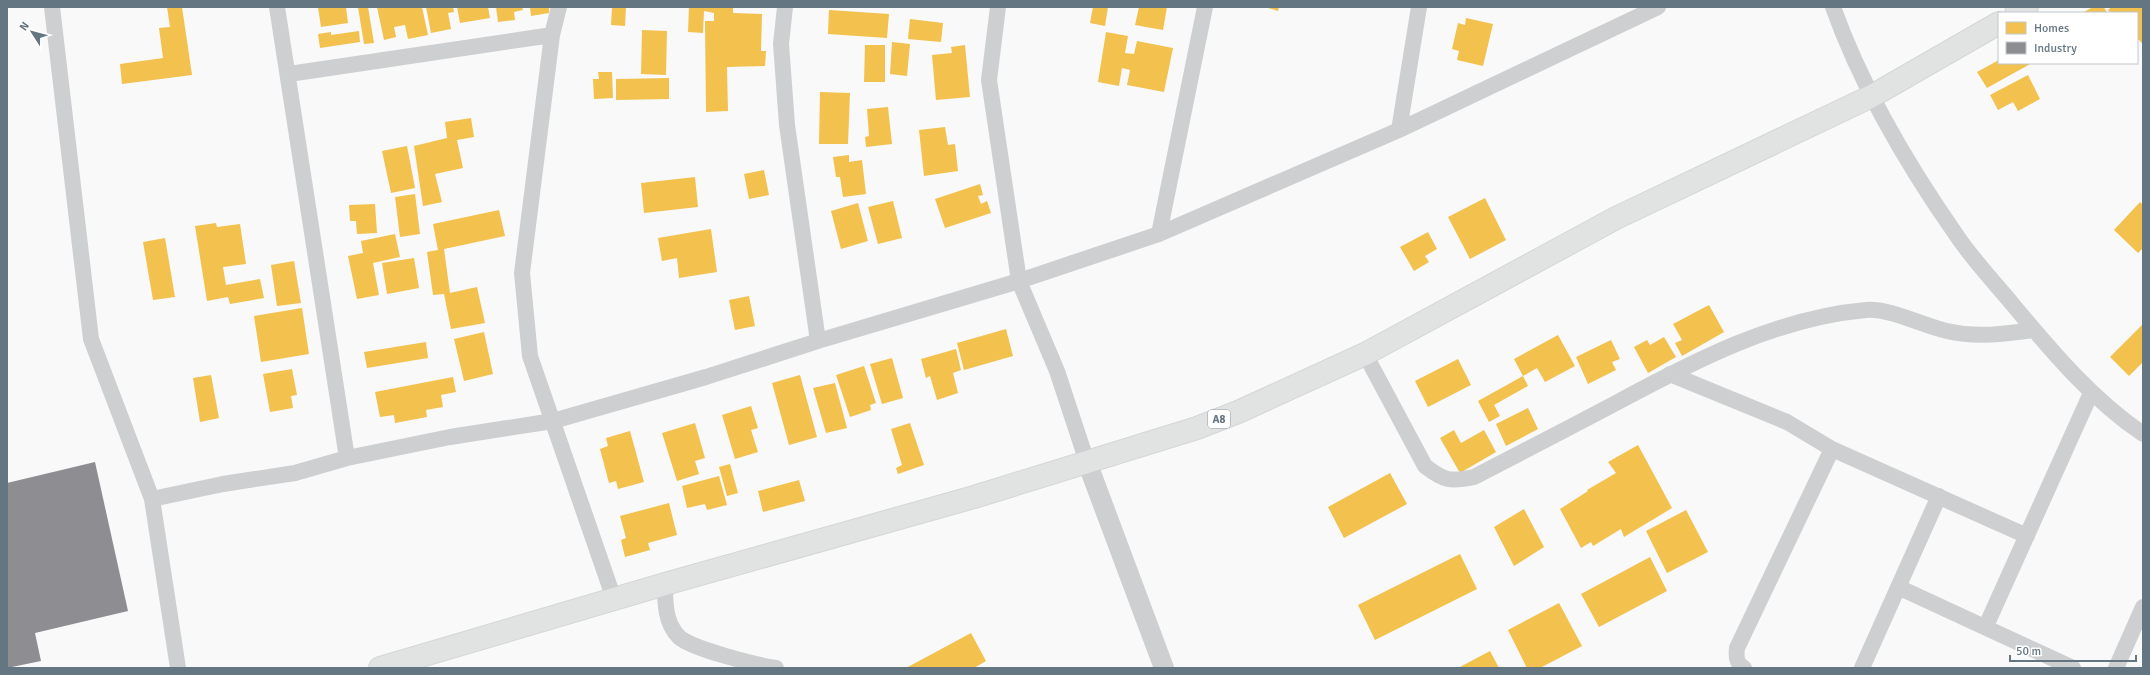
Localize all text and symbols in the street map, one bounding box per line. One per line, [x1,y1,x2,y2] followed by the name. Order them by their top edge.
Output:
[12,12,52,52] north arrow
[1998,12,2138,64] legend
[17,19,32,33] text: N
[2034,21,2069,36] text: Homes
[2034,41,2077,56] text: Industry
[1208,410,1230,428] road number: A8
[2010,637,2136,663] scale bar
[2016,644,2041,659] text: 50 m

